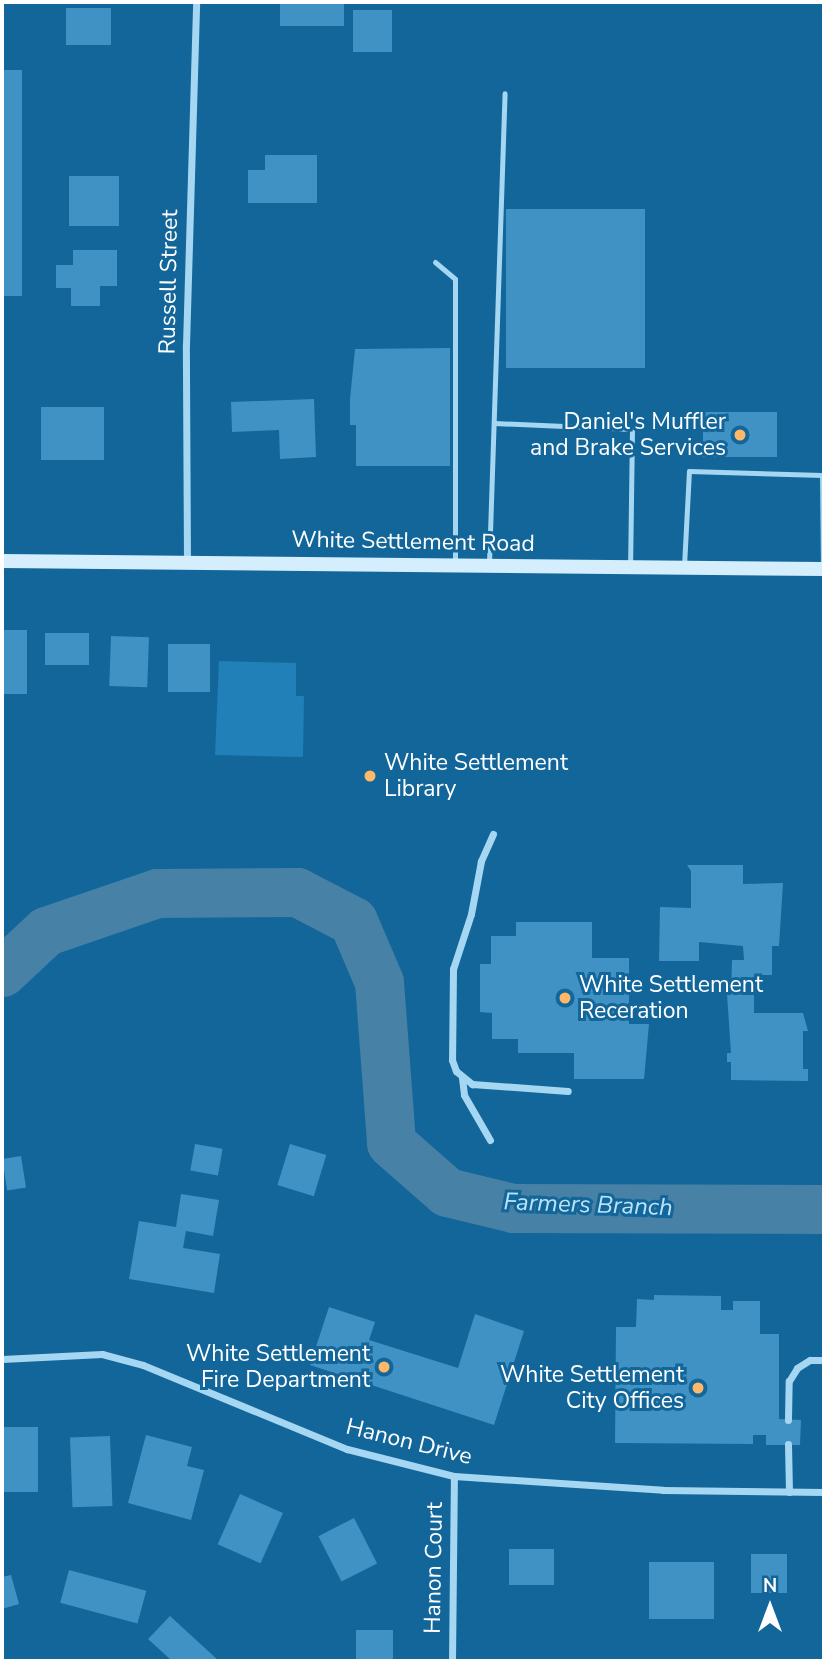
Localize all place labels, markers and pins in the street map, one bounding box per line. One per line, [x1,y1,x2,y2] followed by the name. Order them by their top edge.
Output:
[530,408,726,462] place label: Daniel's Muffler and Brake Services
[732,427,748,443] marker: Daniel's Muffler and Brake Services
[384,749,568,803] place label: White Settlement Library
[362,768,378,784] marker: White Settlement Library
[579,971,763,1025] place label: White Settlement Receration
[557,990,573,1006] marker: White Settlement Receration
[186,1340,370,1394] place label: White Settlement Fire Department
[376,1359,392,1375] marker: White Settlement Fire Department
[500,1361,684,1415] place label: White Settlement City Offices
[690,1380,706,1396] marker: White Settlement City Offices

